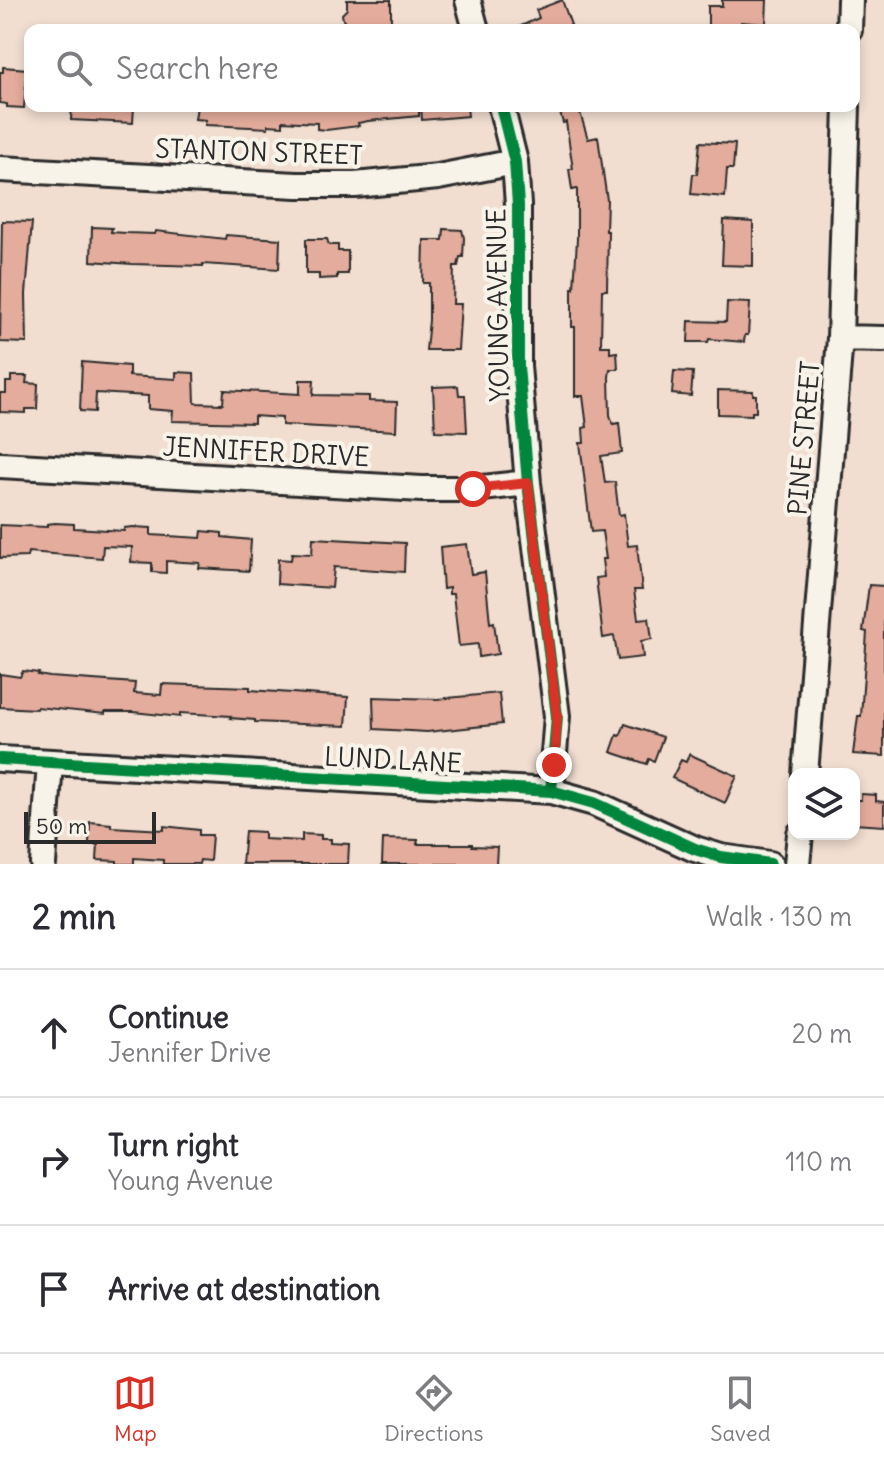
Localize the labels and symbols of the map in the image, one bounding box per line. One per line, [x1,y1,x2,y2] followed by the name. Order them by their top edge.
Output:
[155,131,363,172] street label: STANTON STREET
[479,208,516,402] street label: YOUNG AVENUE
[780,359,827,517] street label: PINE STREET
[162,430,370,473] street label: JENNIFER DRIVE
[455,471,491,507] route start
[323,739,463,780] street label: LUND LANE
[536,747,572,783] route end
[24,808,156,844] scale bar

